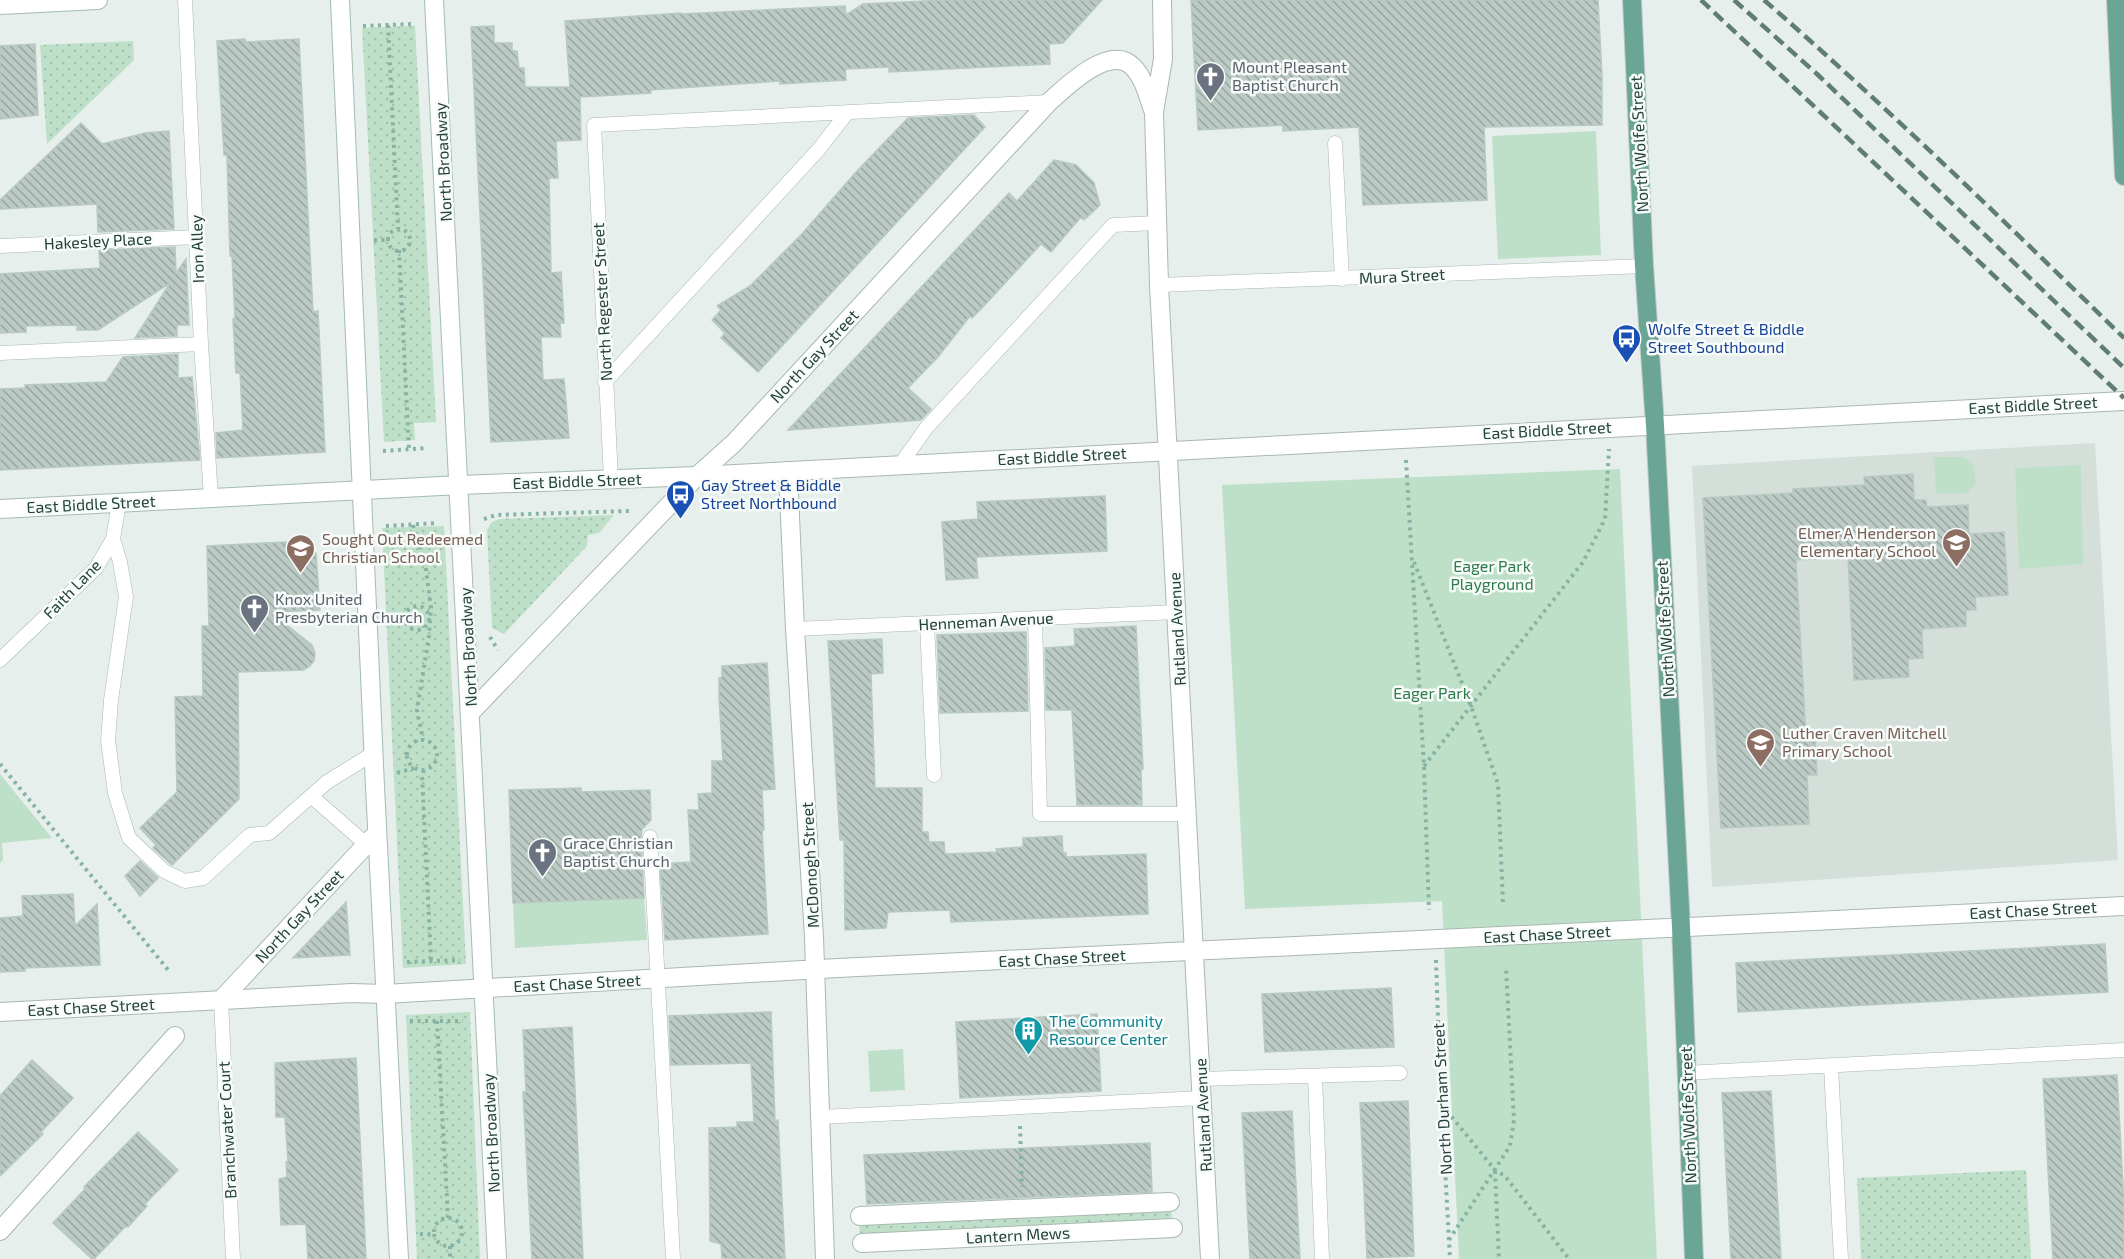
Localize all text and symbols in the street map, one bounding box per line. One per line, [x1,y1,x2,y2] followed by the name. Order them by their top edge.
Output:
[1232,57,1347,94] place label: Mount Pleasant Baptist Church
[1195,60,1227,102] church icon: Mount Pleasant Baptist Church
[1625,75,1652,213] street label: North Wolfe Street
[430,101,455,222] street label: North Broadway
[186,214,207,284] street label: Iron Alley
[588,222,615,382] street label: North Regester Street
[43,228,153,253] street label: Hakesley Place
[1358,264,1446,287] street label: Mura Street
[766,305,862,406] street label: North Gay Street
[1648,319,1804,356] place label: Wolfe Street & Biddle Street Southbound
[1611,322,1643,364] bus stop icon: Wolfe Street & Biddle Street Southbound
[1968,392,2098,417] street label: East Biddle Street
[1482,417,1612,442] street label: East Biddle Street
[997,443,1127,468] street label: East Biddle Street
[512,469,642,492] street label: East Biddle Street
[701,475,841,512] place label: Gay Street & Biddle Street Northbound
[664,478,696,520] bus stop icon: Gay Street & Biddle Street Northbound
[26,491,156,516] street label: East Biddle Street
[1798,523,1936,560] place label: Elmer A Henderson Elementary School
[1941,526,1973,568] school or university icon: Elmer A Henderson Elementary School
[322,529,483,566] place label: Sought Out Redeemed Christian School
[285,532,317,574] school or university icon: Sought Out Redeemed Christian School
[39,555,104,622] street label: Faith Lane
[1450,556,1534,593] park label: Eager Park Playground
[1651,560,1678,698] street label: North Wolfe Street
[1164,572,1189,686] street label: Rutland Avenue
[455,586,480,707] street label: North Broadway
[275,589,422,626] place label: Knox United Presbyterian Church
[238,592,270,634] church icon: Knox United Presbyterian Church
[918,607,1054,634] street label: Henneman Avenue
[1393,683,1471,702] park label: Eager Park
[1782,723,1947,760] place label: Luther Craven Mitchell Primary School
[1745,726,1777,768] school or university icon: Luther Craven Mitchell Primary School
[797,802,822,929] street label: McDonogh Street
[563,833,673,870] place label: Grace Christian Baptist Church
[526,836,558,878] church icon: Grace Christian Baptist Church
[251,865,347,966] street label: North Gay Street
[1969,897,2097,922] street label: East Chase Street
[1483,921,1611,946] street label: East Chase Street
[998,945,1126,970] street label: East Chase Street
[513,970,641,995] street label: East Chase Street
[27,994,155,1019] street label: East Chase Street
[1049,1011,1168,1048] place label: The Community Resource Center
[1012,1014,1044,1056] building icon: The Community Resource Center
[1428,1023,1455,1175] street label: North Durham Street
[1676,1046,1699,1184] street label: North Wolfe Street
[1190,1058,1215,1172] street label: Rutland Avenue
[213,1061,240,1199] street label: Branchwater Court
[478,1072,503,1193] street label: North Broadway
[965,1222,1071,1247] street label: Lantern Mews

